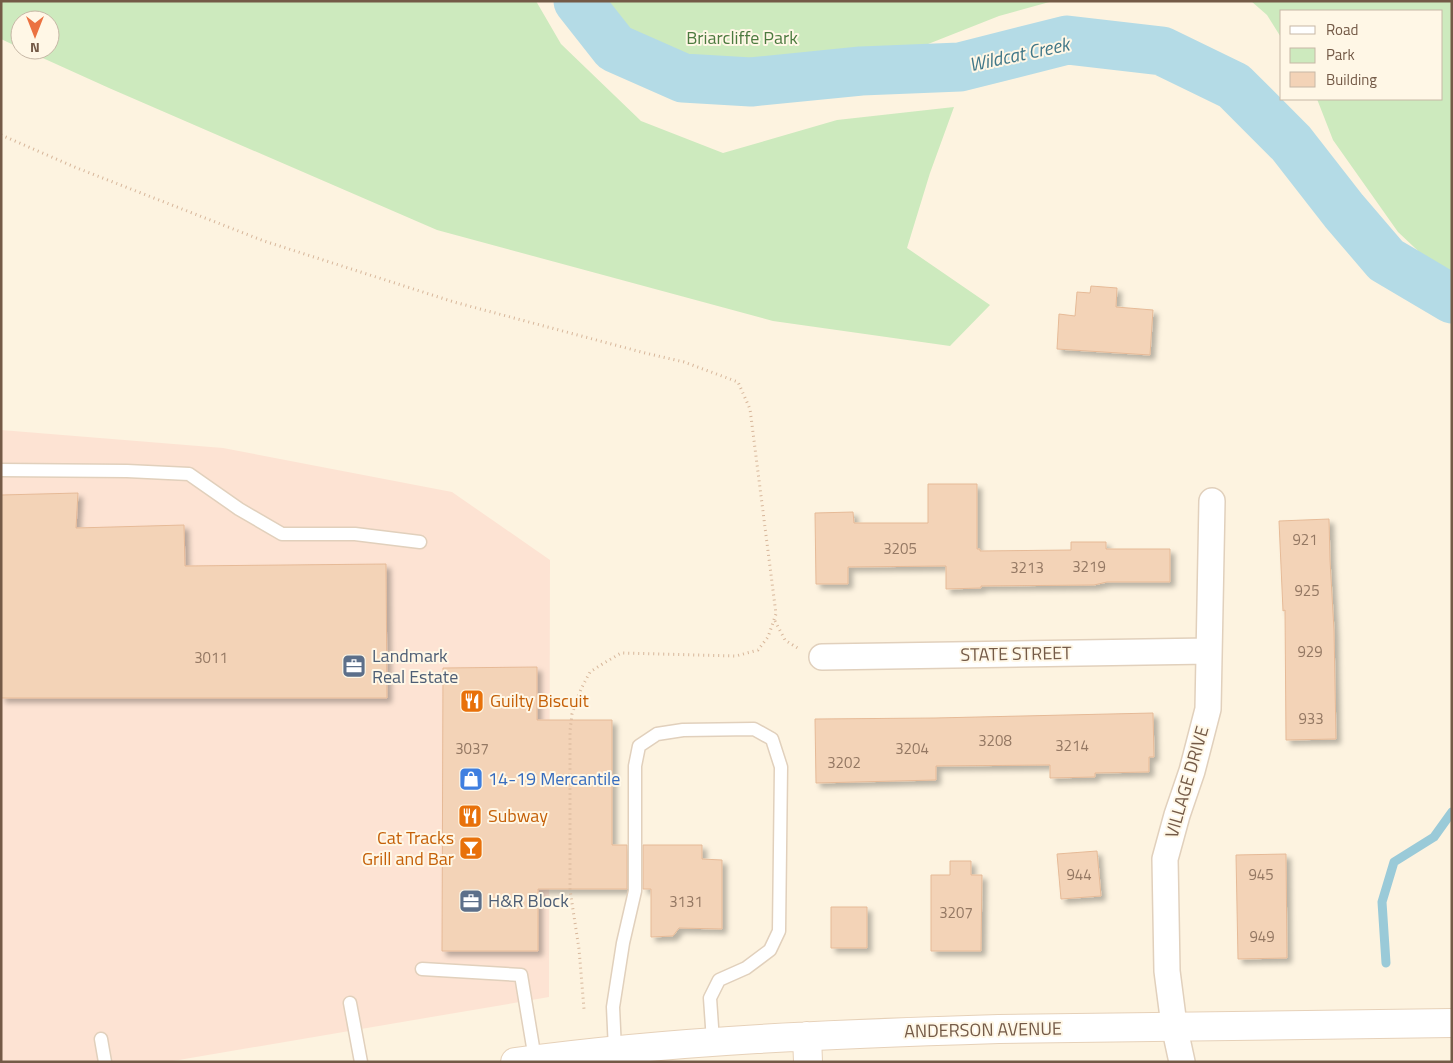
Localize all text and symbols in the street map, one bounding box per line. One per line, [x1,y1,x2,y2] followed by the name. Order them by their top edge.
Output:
[10,10,60,60] north arrow
[1280,10,1443,100] legend
[1326,18,1358,41] text: Road
[686,24,798,51] park label: Briarcliffe Park
[966,28,1074,78] water label: Wildcat Creek
[30,38,40,59] text: N
[1326,43,1355,66] text: Park
[1326,68,1377,91] text: Building
[1292,528,1318,551] house number: 921
[883,537,917,560] house number: 3205
[1072,555,1106,578] house number: 3219
[1010,556,1044,579] house number: 3213
[1294,579,1320,602] house number: 925
[960,639,1072,668] street label: STATE STREET
[1297,640,1323,663] house number: 929
[372,642,458,690] place label: Landmark Real Estate
[194,646,228,669] house number: 3011
[341,653,367,679] office icon: Landmark Real Estate
[490,687,589,714] place label: Guilty Biscuit
[459,688,485,714] restaurant icon: Guilty Biscuit
[1298,707,1324,730] house number: 933
[1158,723,1215,841] street label: VILLAGE DRIVE
[978,729,1012,752] house number: 3208
[1055,734,1089,757] house number: 3214
[455,737,489,760] house number: 3037
[895,737,929,760] house number: 3204
[827,751,861,774] house number: 3202
[488,765,620,792] place label: 14-19 Mercantile
[458,766,484,792] shop icon: 14-19 Mercantile
[488,802,548,829] place label: Subway
[457,803,483,829] restaurant icon: Subway
[362,824,454,872] place label: Cat Tracks Grill and Bar
[458,835,484,861] bar icon: Cat Tracks Grill and Bar
[1066,863,1092,886] house number: 944
[1248,863,1274,886] house number: 945
[488,887,569,914] place label: H&R Block
[458,888,484,914] office icon: H&R Block
[669,890,703,913] house number: 3131
[939,901,973,924] house number: 3207
[1249,925,1275,948] house number: 949
[904,1015,1062,1044] street label: ANDERSON AVENUE

